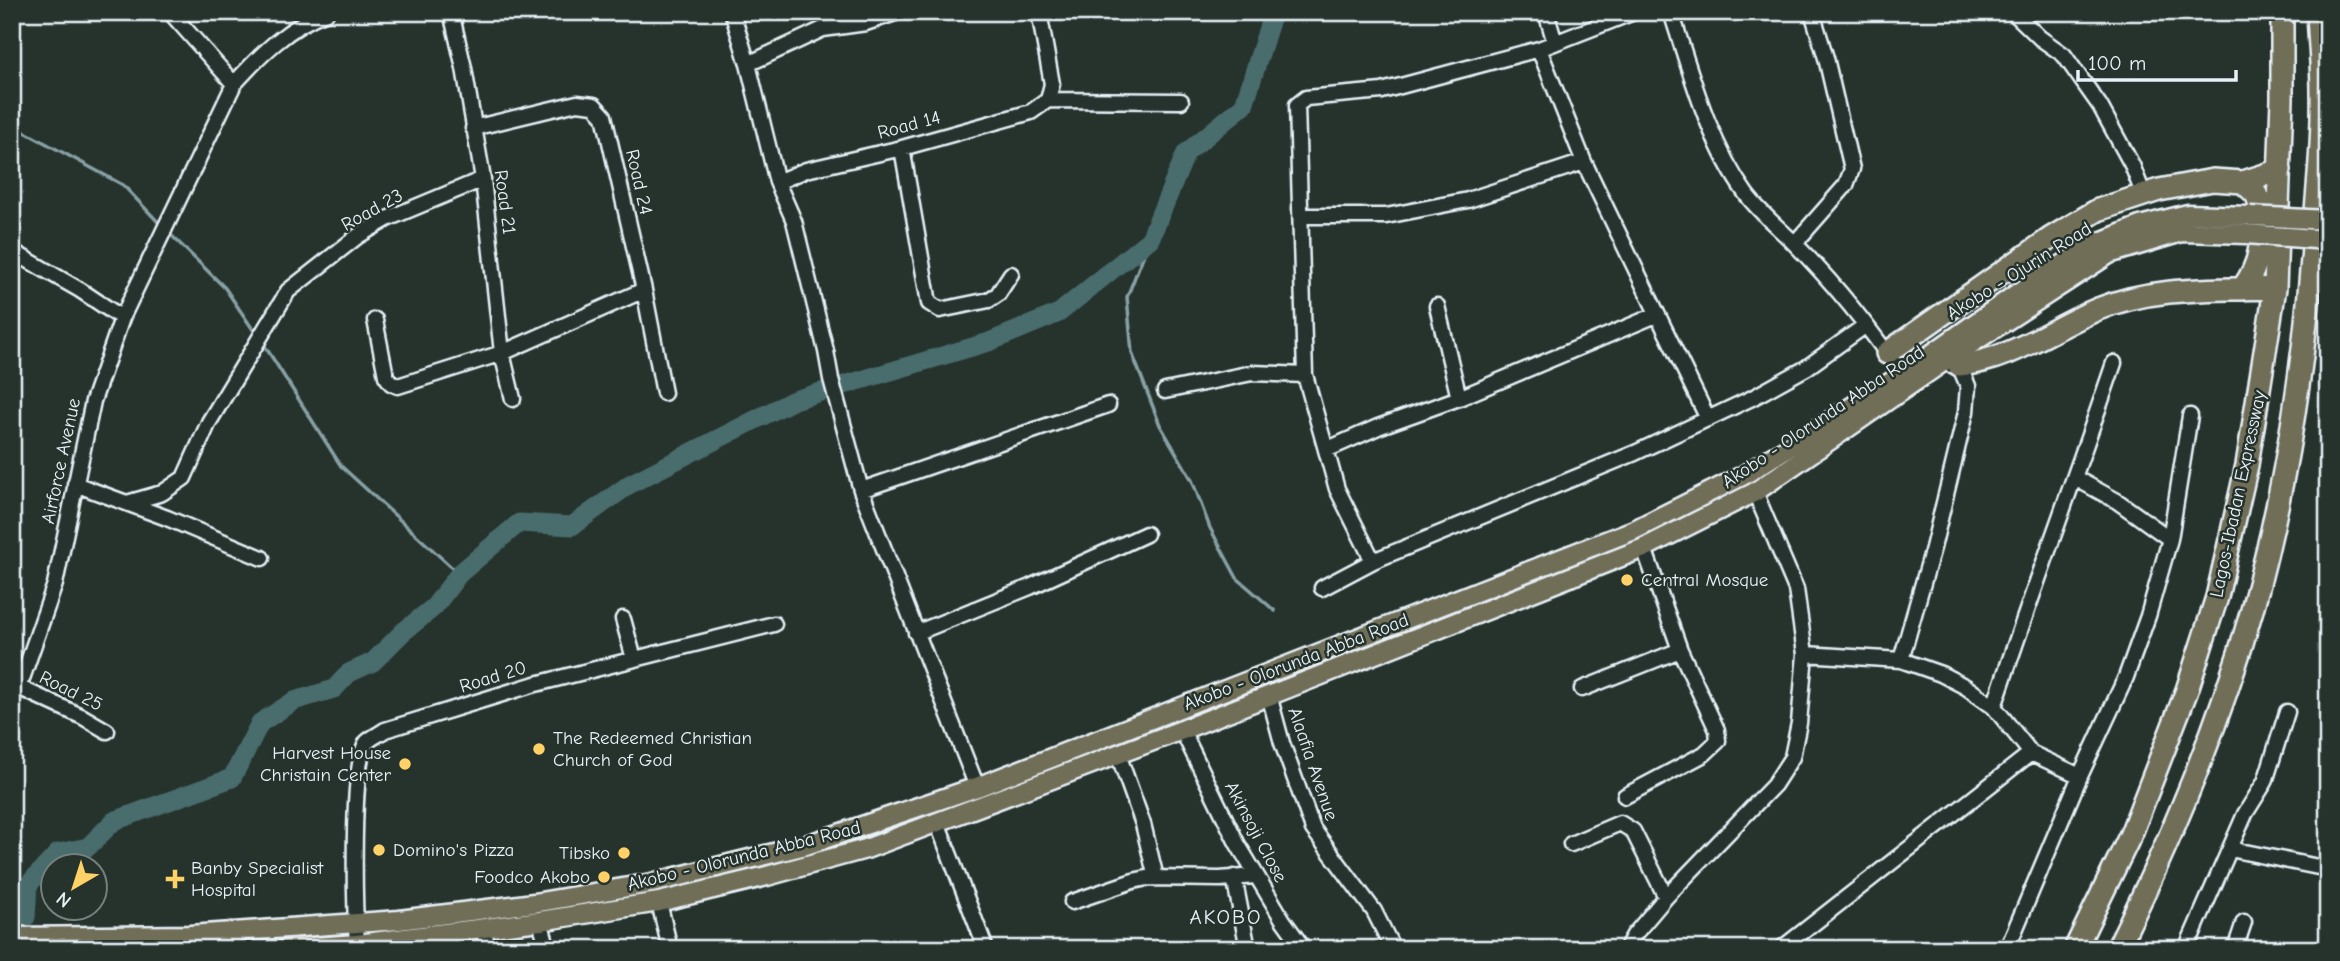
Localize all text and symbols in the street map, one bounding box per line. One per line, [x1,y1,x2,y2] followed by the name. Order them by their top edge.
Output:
[2078,38,2235,82] scale bar
[2088,51,2146,75] text: 100 m
[875,106,943,144] street label: Road 14
[621,147,657,217] street label: Road 24
[490,168,520,236] street label: Road 21
[337,184,407,236] street label: Road 23
[1943,218,2095,324] street label: Akobo - Ojurin Road
[1718,341,1928,493] street label: Akobo - Olorunda Abba Road
[2205,388,2271,599] street label: Lagos-Ibadan Expressway
[37,396,85,526] street label: Airforce Avenue
[1641,569,1768,591] place label: Central Mosque
[1619,572,1635,588] marker: Central Mosque
[1180,609,1412,715] street label: Akobo - Olorunda Abba Road
[457,656,529,698] street label: Road 20
[36,666,106,716] street label: Road 25
[1283,704,1343,824] street label: Alaafia Avenue
[553,727,752,771] place label: The Redeemed Christian Church of God
[531,741,547,757] marker: The Redeemed Christian Church of God
[260,742,391,786] place label: Harvest House Christain Center
[397,756,413,772] marker: Harvest House Christain Center
[1220,778,1292,886] street label: Akinsoji Close
[625,816,863,896] street label: Akobo - Olorunda Abba Road
[393,839,514,861] place label: Domino's Pizza
[371,842,387,858] marker: Domino's Pizza
[559,842,610,864] place label: Tibsko
[616,845,632,861] marker: Tibsko
[38,852,108,922] north arrow
[191,857,324,901] place label: Banby Specialist Hospital
[474,866,590,888] place label: Foodco Akobo
[165,869,185,889] marker: Banby Specialist Hospital
[596,869,612,885] marker: Foodco Akobo
[52,887,76,912] text: N
[1189,905,1263,929] district label: AKOBO

